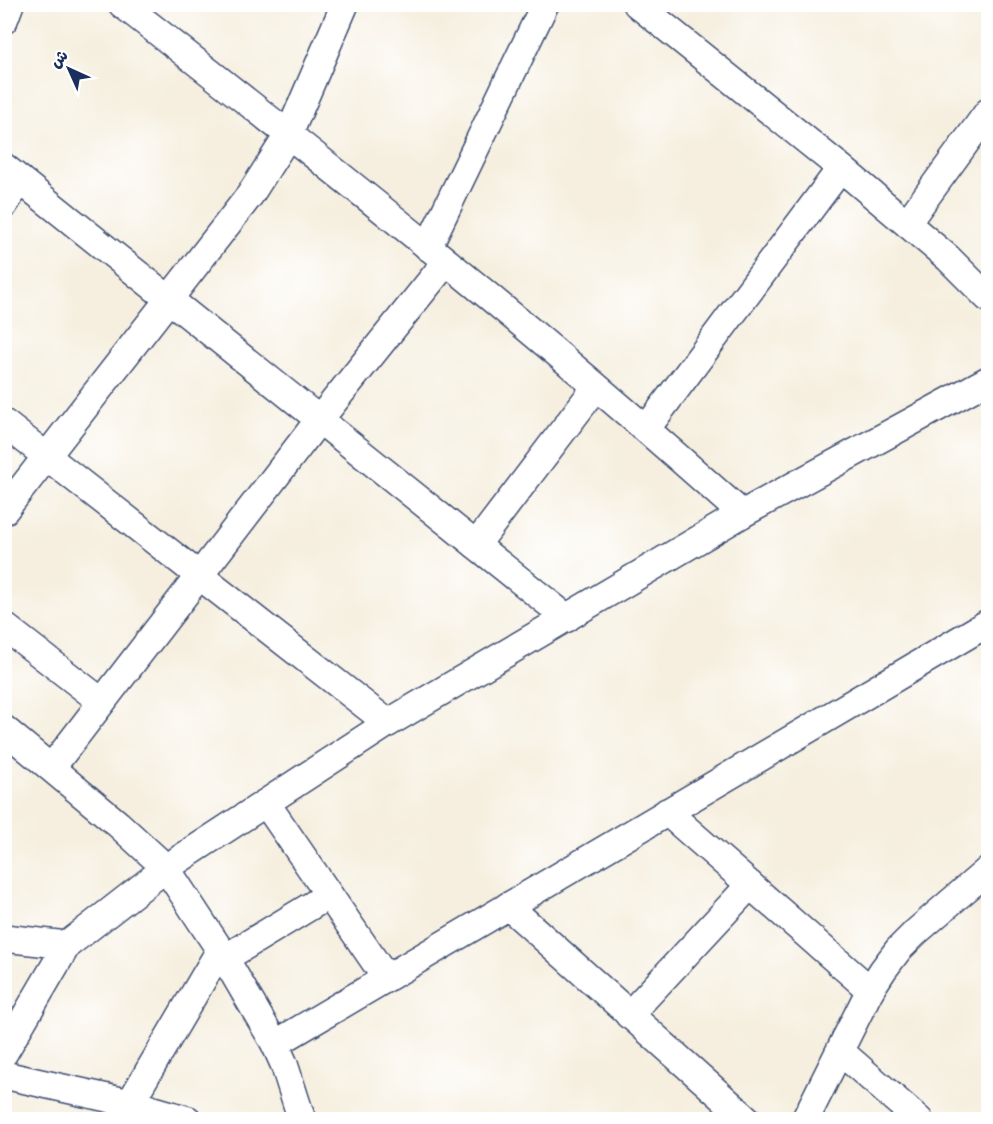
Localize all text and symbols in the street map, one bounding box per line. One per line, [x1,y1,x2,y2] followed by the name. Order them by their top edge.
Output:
[39,39,99,99] north arrow
[45,45,73,73] text: ش

